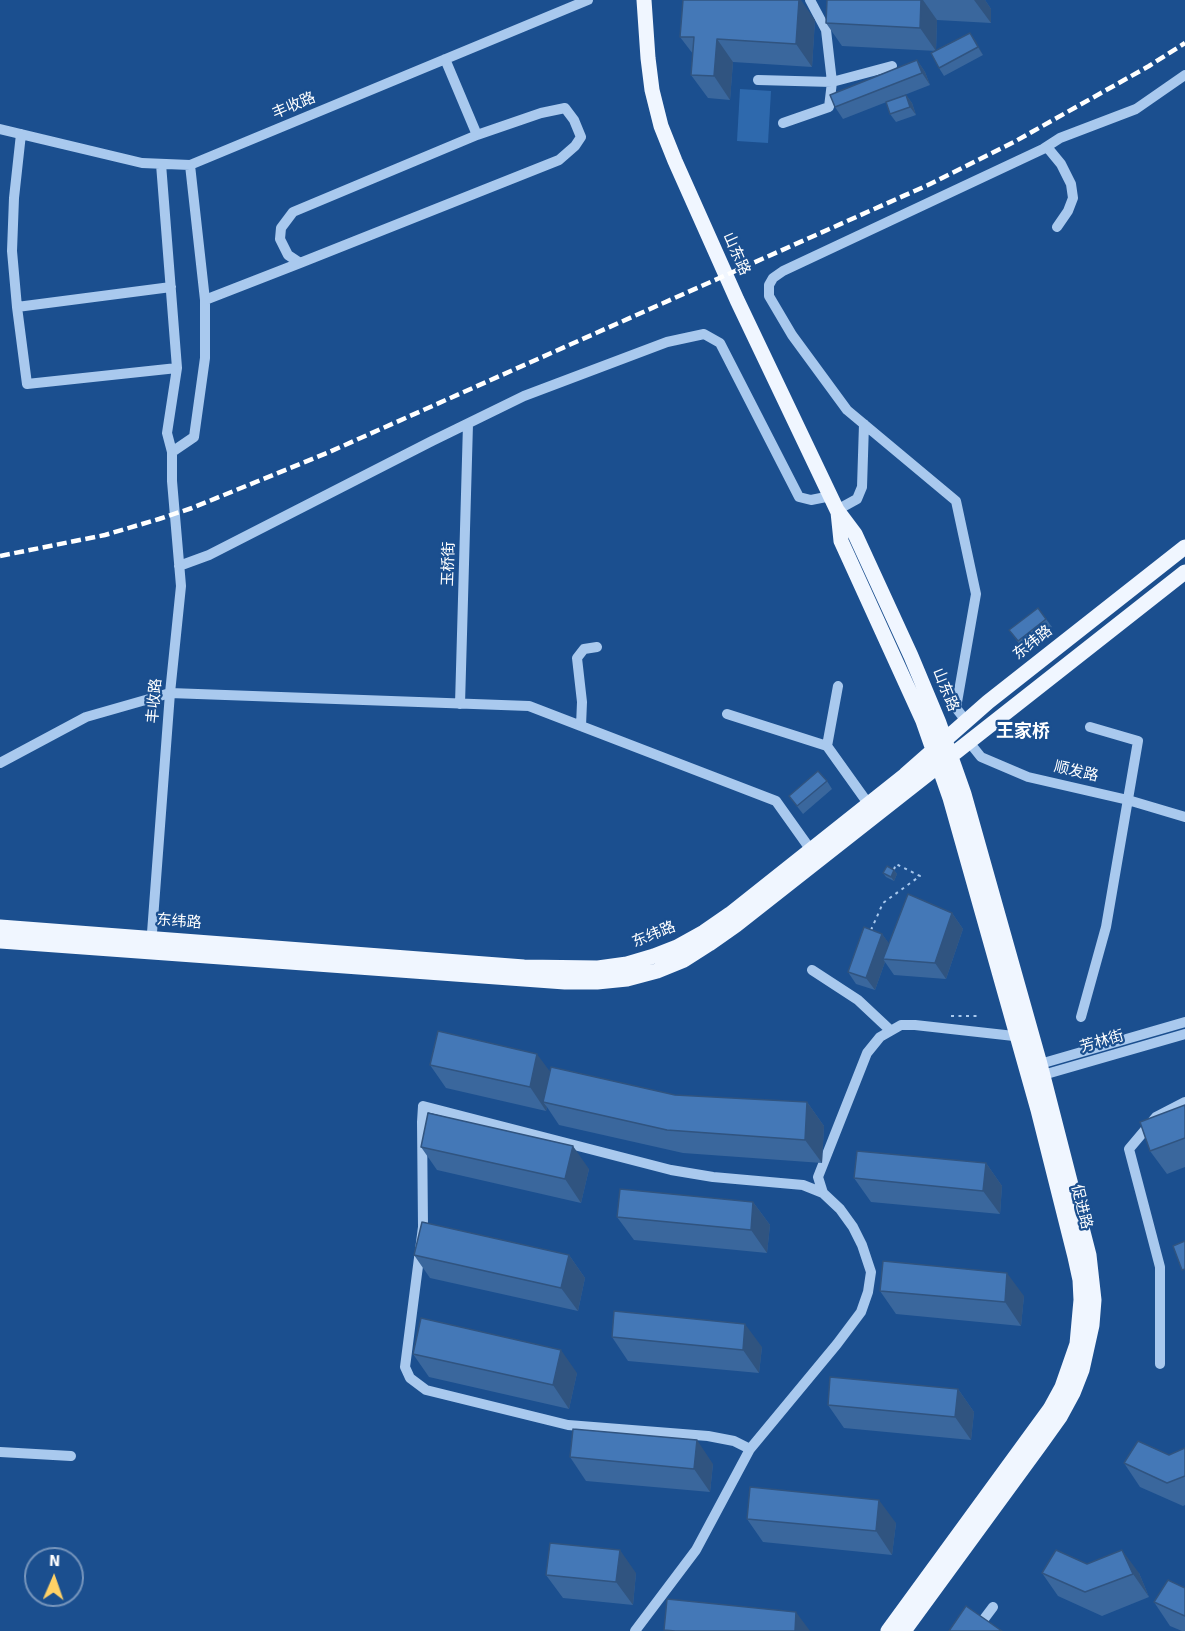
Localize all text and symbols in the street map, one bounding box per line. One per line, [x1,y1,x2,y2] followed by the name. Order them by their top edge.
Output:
[270,89,318,123] street label: 丰收路
[719,230,753,278] street label: 山东路
[439,541,459,587] street label: 玉桥街
[1010,622,1056,664] street label: 东纬路
[928,666,962,714] street label: 山东路
[144,678,166,724] street label: 丰收路
[996,721,1050,743] district label: 王家桥
[1052,758,1100,786] street label: 顺发路
[156,911,202,933] street label: 东纬路
[630,918,678,952] street label: 东纬路
[1078,1027,1126,1057] street label: 芳林街
[1067,1183,1095,1231] street label: 促进路
[24,1547,84,1607] north arrow
[49,1551,60,1571] text: N

